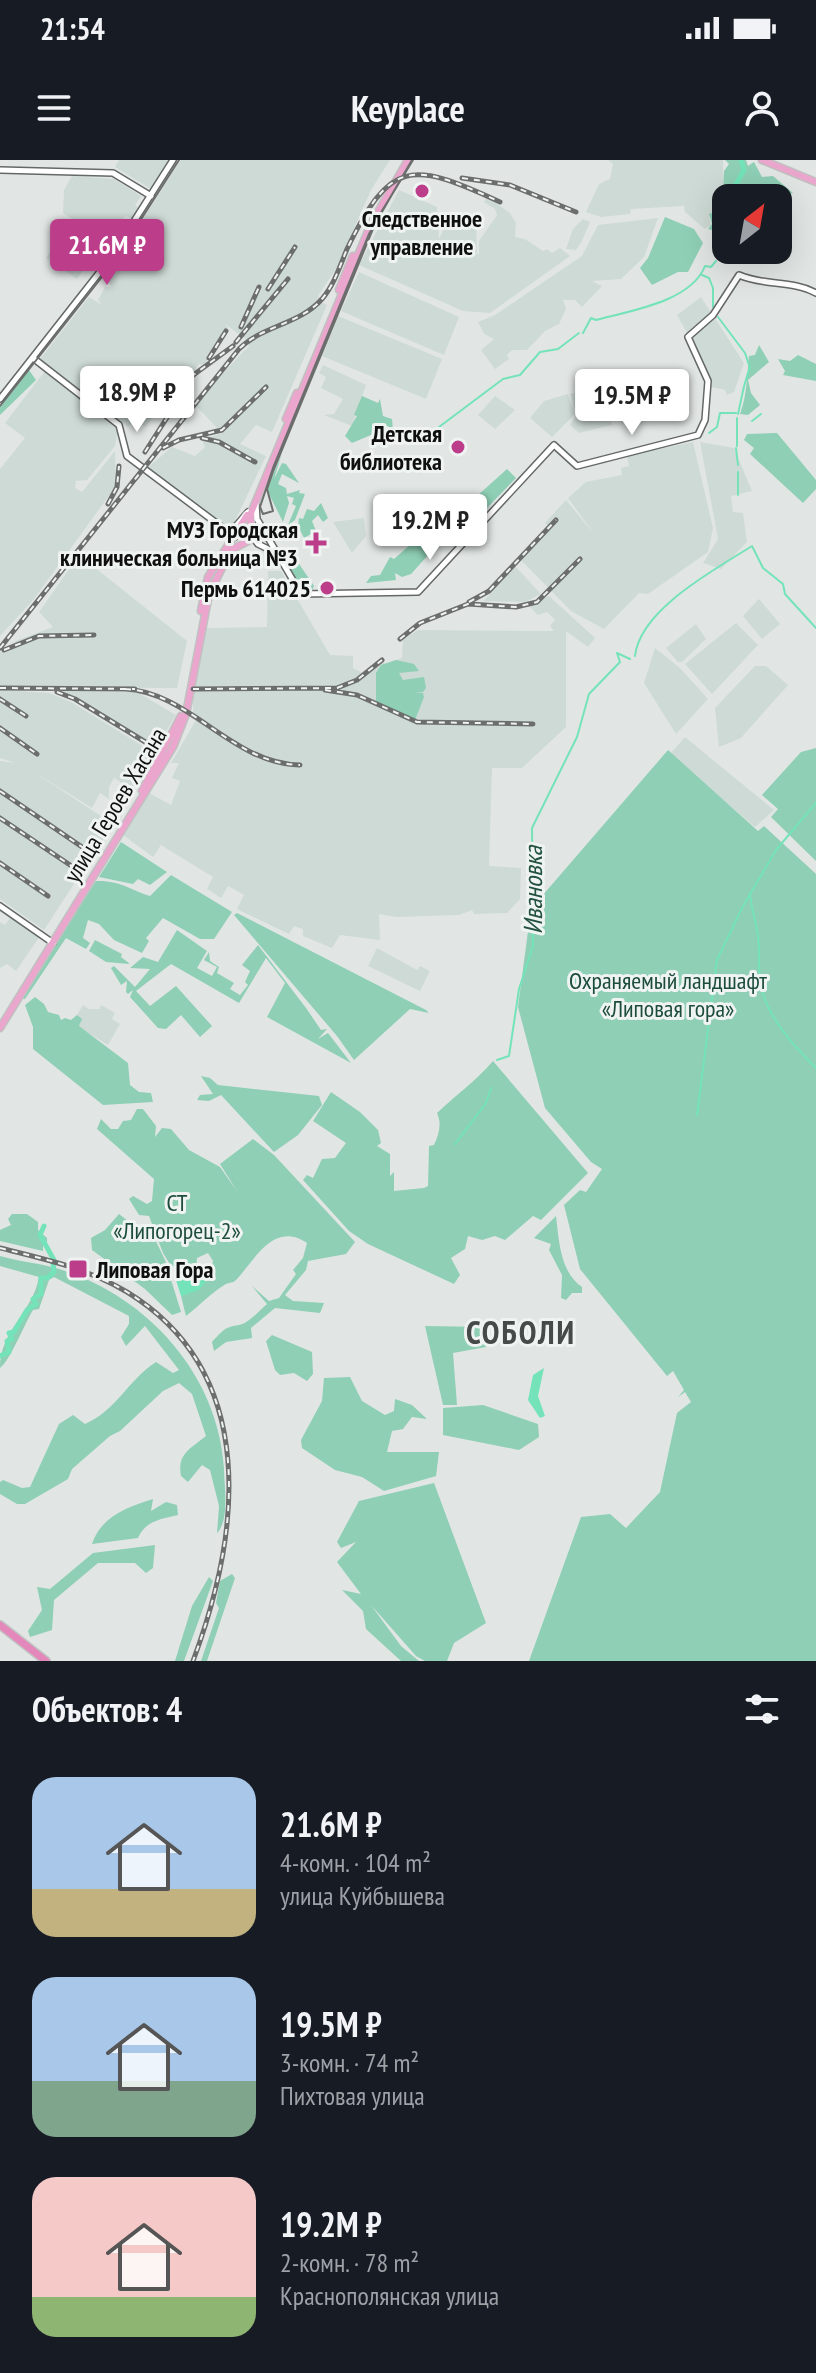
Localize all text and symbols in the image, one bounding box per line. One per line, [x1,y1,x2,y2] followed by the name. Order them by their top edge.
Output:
[40,9,105,48] text: 21:54
[351,85,465,132] text: Keyplace
[32,86,76,130] icon: menu
[740,86,784,130] icon: person
[413,182,431,200] marker: Следственное управление
[712,184,792,264] north arrow
[712,184,792,264] map controls
[362,203,482,262] place label: Следственное управление
[33,219,181,287] pin: 21.6M ₽
[68,228,146,261] text: 21.6M ₽
[63,366,211,434] pin: 18.9M ₽
[558,369,706,437] pin: 19.5M ₽
[98,375,176,408] text: 18.9M ₽
[593,378,671,411] text: 19.5M ₽
[340,418,442,477] place label: Детская библиотека
[449,438,467,456] marker: Детская библиотека
[356,494,504,562] pin: 19.2M ₽
[391,503,469,536] text: 19.2M ₽
[60,514,298,573] place label: МУЗ Городская клиническая больница №3
[305,532,327,554] marker: МУЗ Городская клиническая больница №3
[181,573,311,604] place label: Пермь 614025
[318,579,336,597] marker: Пермь 614025
[57,722,173,888] street label: улица Героев Хасана
[516,844,549,934] water label: Ивановка
[569,965,767,1024] park label: Охраняемый ландшафт «Липовая гора»
[113,1187,241,1246] park label: СТ «Липогорец-2»
[95,1254,214,1285] place label: Липовая Гора
[67,1258,89,1280] marker: Липовая Гора
[466,1311,576,1353] district label: СОБОЛИ
[32,1687,182,1731] text: Объектов: 4
[740,1687,784,1731] icon: filters
[280,1802,382,1846] text: 21.6M ₽
[96,1809,192,1905] icon: home
[280,1846,431,1879] text: 4-комн. · 104 m²
[280,1879,445,1912] text: улица Куйбышева
[280,2002,382,2046] text: 19.5M ₽
[96,2009,192,2105] icon: home
[280,2046,419,2079] text: 3-комн. · 74 m²
[280,2079,425,2112] text: Пихтовая улица
[280,2202,382,2246] text: 19.2M ₽
[96,2209,192,2305] icon: home
[280,2246,419,2279] text: 2-комн. · 78 m²
[280,2279,499,2312] text: Краснополянская улица

